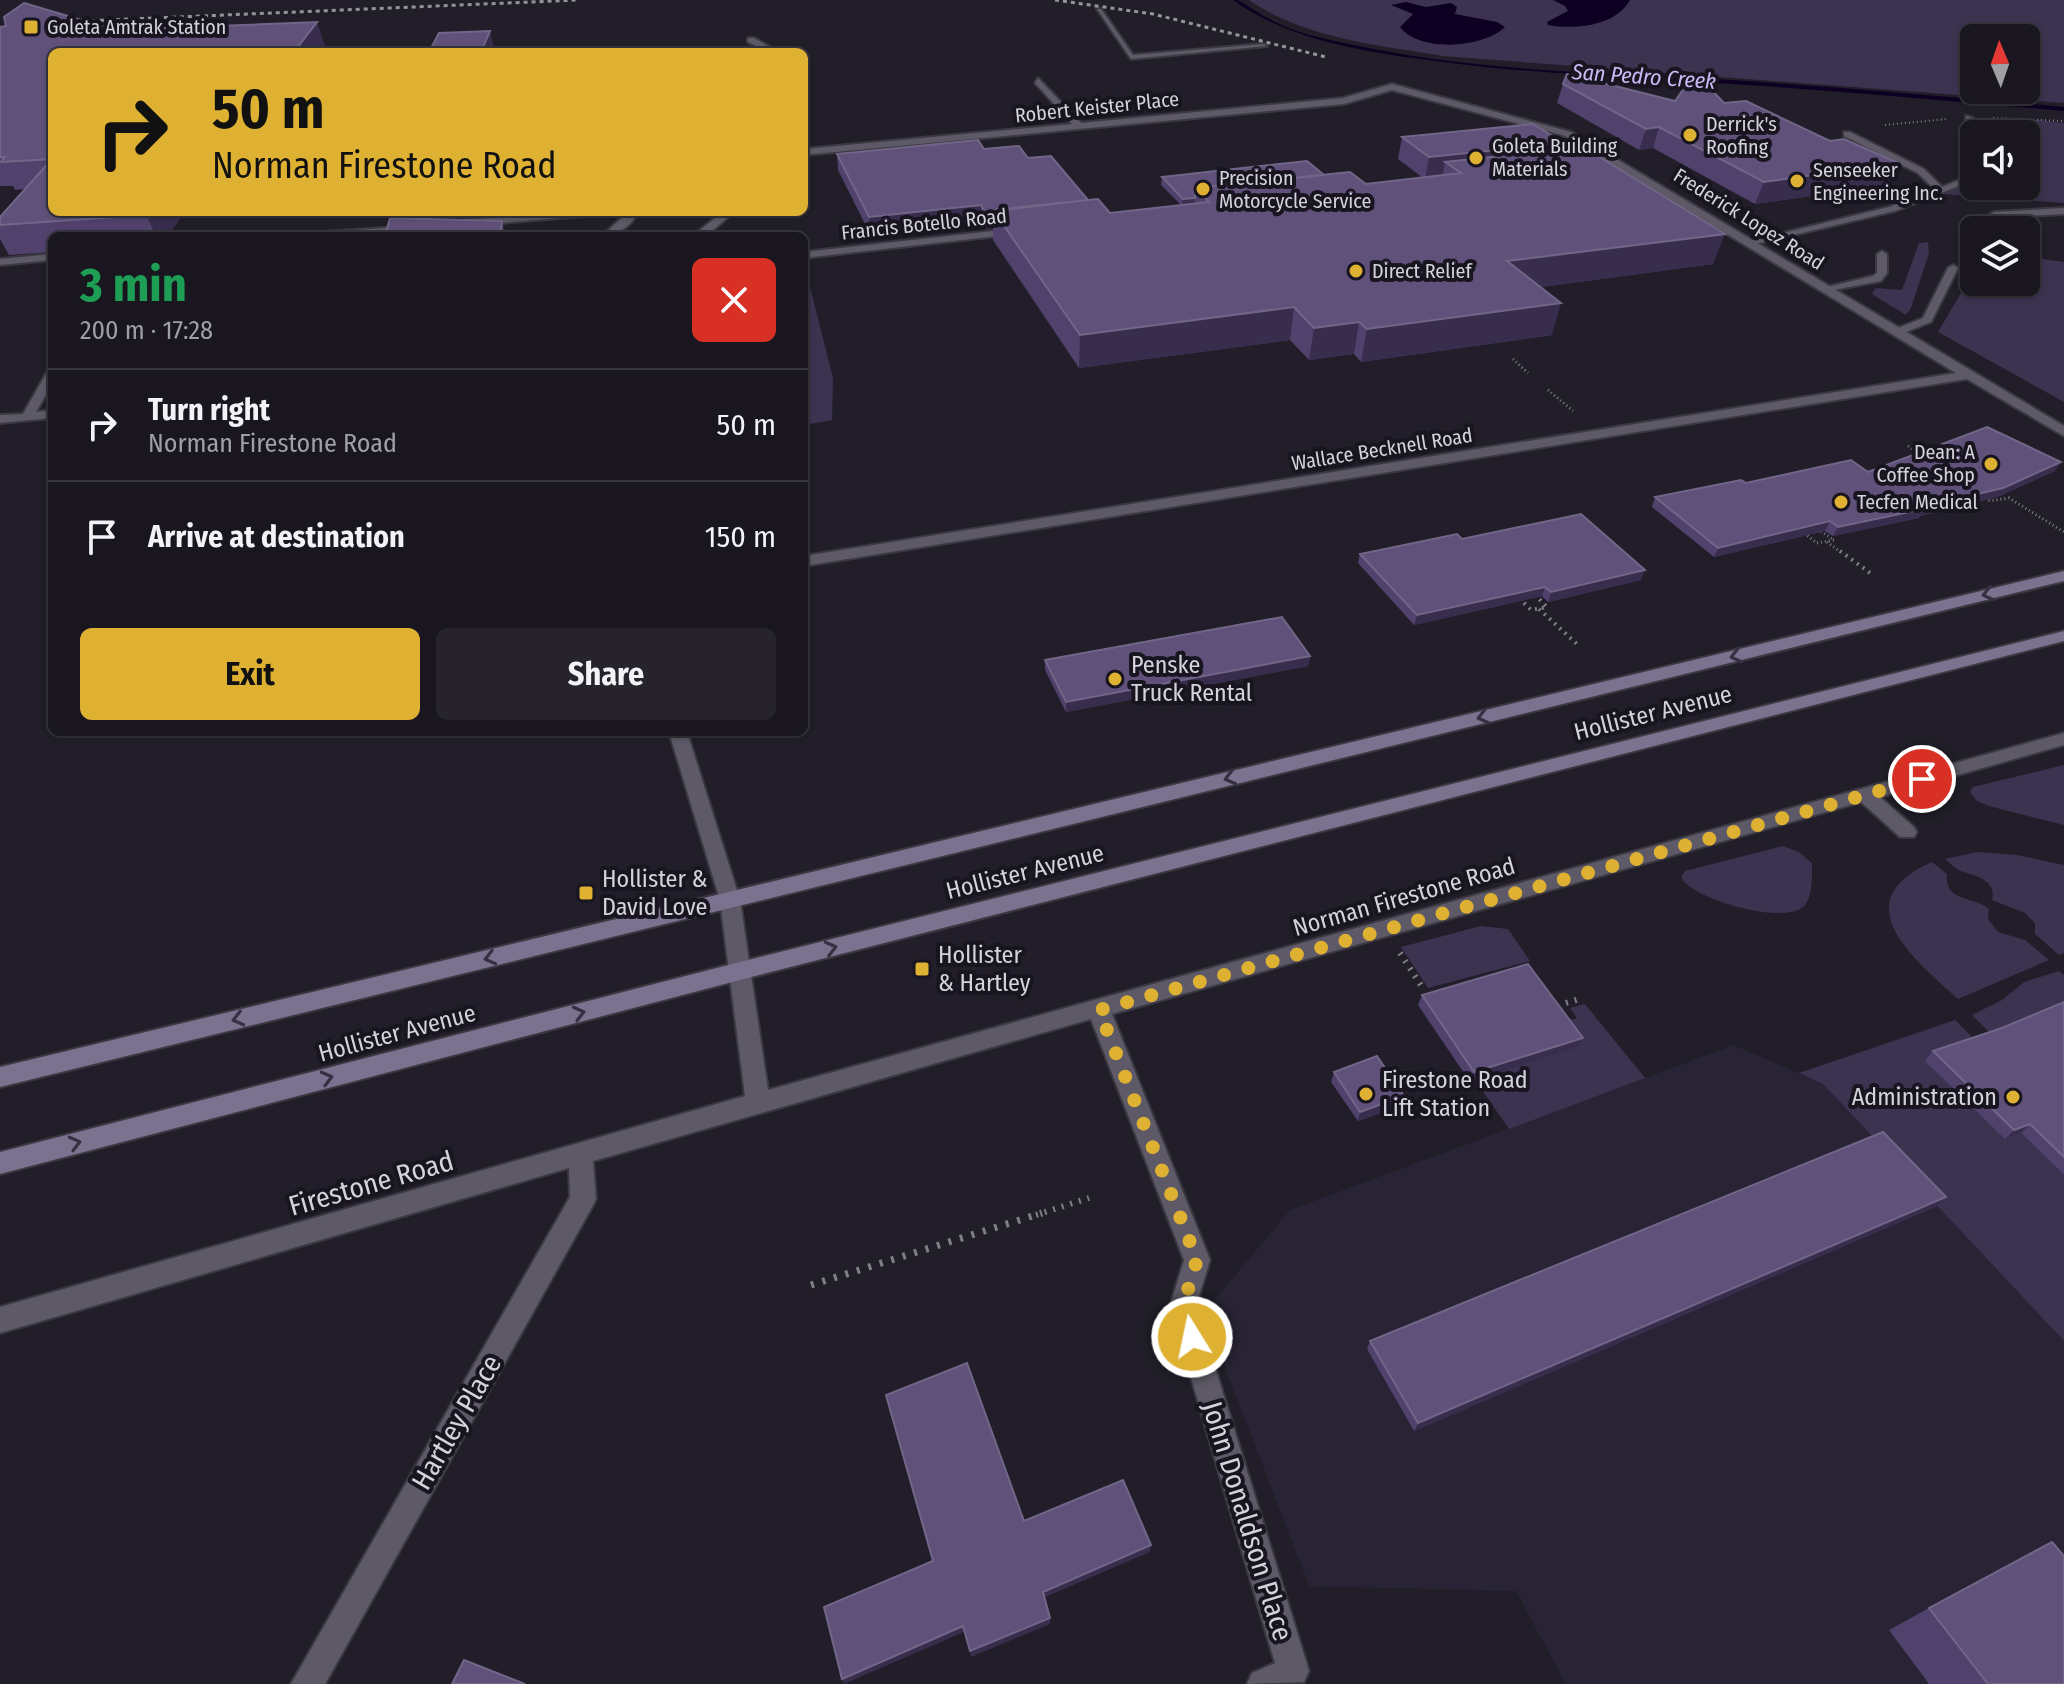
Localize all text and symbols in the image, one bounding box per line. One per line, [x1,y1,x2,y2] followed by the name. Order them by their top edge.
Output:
[47,15,226,39] place label: Goleta Amtrak Station
[22,18,40,36] marker: Goleta Amtrak Station
[1960,24,2040,104] north arrow
[1960,24,2040,296] map controls
[1570,58,1717,95] water label: San Pedro Creek
[212,76,324,143] text: 50 m
[80,80,184,184] icon: right
[1014,86,1180,128] street label: Robert Keister Place
[1706,112,1777,159] place label: Derrick's Roofing
[1960,120,2040,200] button: sound
[1681,126,1699,144] marker: Derrick's Roofing
[1492,134,1618,181] place label: Goleta Building Materials
[212,144,557,188] text: Norman Firestone Road
[1467,149,1485,167] marker: Goleta Building Materials
[1813,158,1943,205] place label: Senseeker Engineering Inc.
[1669,163,1829,275] street label: Frederick Lopez Road
[1219,166,1371,213] place label: Precision Motorcycle Service
[1788,172,1806,190] marker: Senseeker Engineering Inc.
[1194,180,1212,198] marker: Precision Motorcycle Service
[840,203,1008,245] street label: Francis Botello Road
[1960,216,2040,296] button: layers
[80,256,187,314] text: 3 min
[692,258,776,342] button: close
[1372,259,1473,283] place label: Direct Relief
[1347,262,1365,280] marker: Direct Relief
[80,315,213,346] text: 200 m · 17:28
[148,392,270,428] text: Turn right
[80,403,124,447] icon: right
[716,407,776,443] text: 50 m
[1290,423,1474,475] street label: Wallace Becknell Road
[148,428,397,459] text: Norman Firestone Road
[1877,440,1975,487] place label: Dean: A Coffee Shop
[1982,455,2000,473] marker: Dean: A Coffee Shop
[1857,490,1978,514] place label: Tecfen Medical
[1832,493,1850,511] marker: Tecfen Medical
[80,515,124,559] icon: arrive
[148,519,405,555] text: Arrive at destination
[705,519,776,555] text: 150 m
[1982,585,1996,602] one-way arrow
[80,628,420,720] button: Exit
[436,628,776,720] button: Share
[1729,646,1743,663] one-way arrow
[1131,651,1252,707] place label: Penske Truck Rental
[1106,670,1124,688] marker: Penske Truck Rental
[1571,680,1735,746] street label: Hollister Avenue
[1477,708,1490,725] one-way arrow
[1888,745,1956,813] pin
[1900,757,1944,801] icon: arrive
[1224,769,1238,786] one-way arrow
[943,839,1107,905] street label: Hollister Avenue
[1290,852,1518,942] street label: Norman Firestone Road
[602,865,707,921] place label: Hollister & David Love
[577,884,595,902] marker: Hollister & David Love
[823,940,837,957] one-way arrow
[938,941,1031,997] place label: Hollister & Hartley
[484,949,498,966] one-way arrow
[913,960,931,978] marker: Hollister & Hartley
[315,999,479,1067] street label: Hollister Avenue
[571,1005,585,1022] one-way arrow
[231,1010,245,1027] one-way arrow
[1382,1066,1528,1122] place label: Firestone Road Lift Station
[320,1070,334,1087] one-way arrow
[1852,1083,1997,1111] place label: Administration
[1357,1085,1375,1103] marker: Firestone Road Lift Station
[2004,1088,2022,1106] marker: Administration
[68,1136,82,1153] one-way arrow
[285,1144,457,1223] street label: Firestone Road
[1150,1295,1234,1379] position arrow
[405,1349,508,1495] street label: Hartley Place
[1195,1397,1300,1645] street label: John Donaldson Place

